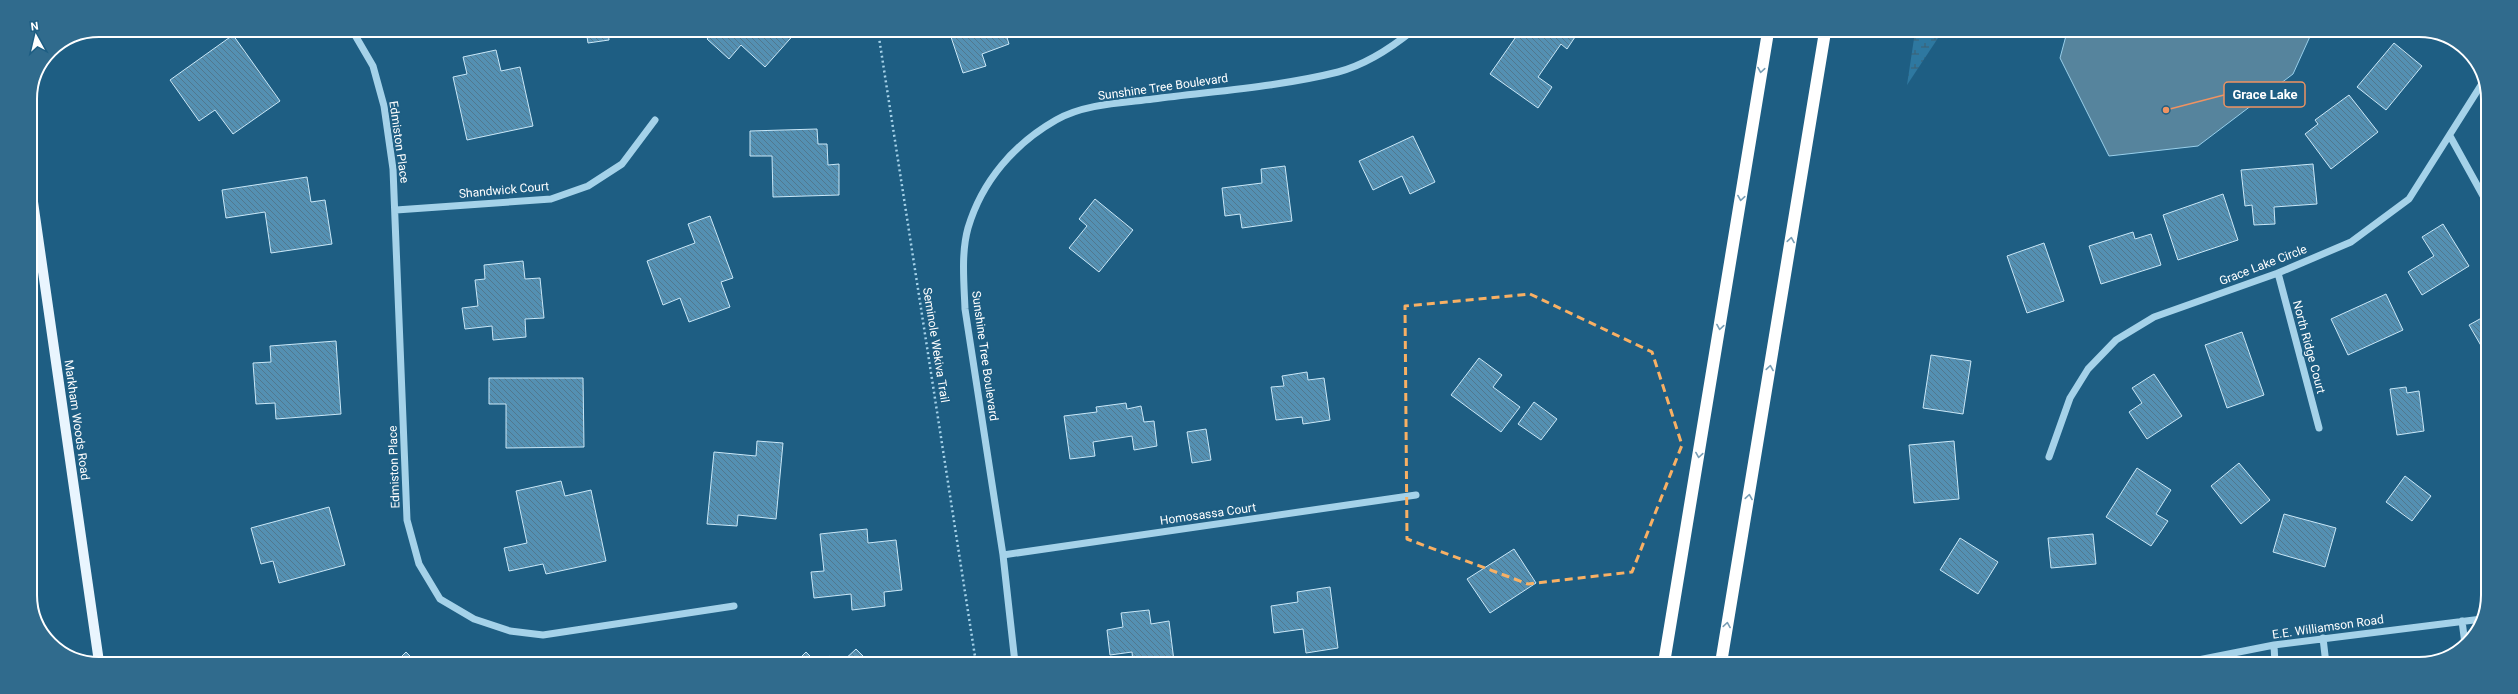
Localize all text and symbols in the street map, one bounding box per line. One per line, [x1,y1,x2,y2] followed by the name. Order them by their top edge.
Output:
[16,16,56,56] north arrow
[30,20,40,34] text: N
[1757,67,1766,73] one-way arrow
[1097,71,1229,103] street label: Sunshine Tree Boulevard
[2224,82,2305,107] callout: Grace Lake
[2232,87,2298,102] text: Grace Lake
[386,100,412,184] street label: Edmiston Place
[458,179,550,201] street label: Shandwick Court
[1737,195,1745,202] one-way arrow
[1786,237,1795,243] one-way arrow
[2217,242,2309,288] street label: Grace Lake Circle
[920,286,952,404] street label: Seminole Wekiva Trail
[969,290,1001,422] street label: Sunshine Tree Boulevard
[2290,299,2328,395] street label: North Ridge Court
[1716,324,1725,330] one-way arrow
[62,359,92,481] street label: Markham Woods Road
[1765,365,1774,371] one-way arrow
[386,425,402,509] street label: Edmiston Place
[1695,452,1704,458] one-way arrow
[1744,493,1752,500] one-way arrow
[1159,500,1257,528] street label: Homosassa Court
[2271,612,2385,642] street label: E.E. Williamson Road
[1723,622,1731,628] one-way arrow

